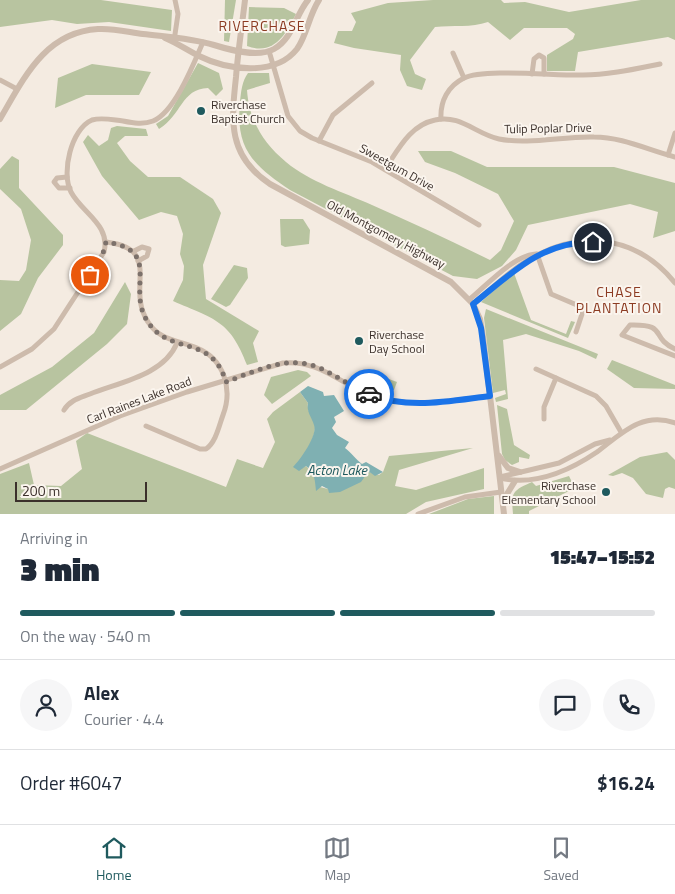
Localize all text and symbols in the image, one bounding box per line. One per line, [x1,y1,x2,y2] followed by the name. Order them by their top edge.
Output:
[218,15,306,36] district label: RIVERCHASE
[211,95,285,128] place label: Riverchase Baptist Church
[195,105,207,117] marker: Riverchase Baptist Church
[504,118,592,138] street label: Tulip Poplar Drive
[356,139,438,195] street label: Sweetgum Drive
[323,195,449,273] street label: Old Montgomery Highway
[572,221,614,263] pin
[579,228,607,256] icon: home
[69,254,111,296] pin
[76,261,104,289] icon: bag
[576,281,662,318] district label: CHASE PLANTATION
[369,325,425,358] place label: Riverchase Day School
[353,335,365,347] marker: Riverchase Day School
[344,369,394,419] courier
[84,371,194,429] street label: Carl Raines Lake Road
[355,380,383,408] icon: car
[307,459,369,480] water label: Acton Lake
[502,476,596,509] place label: Riverchase Elementary School
[15,479,148,502] scale bar
[22,480,60,501] text: 200 m
[600,486,612,498] marker: Riverchase Elementary School
[20,526,88,550] text: Arriving in
[550,542,655,571] text: 15:47–15:52
[20,545,100,593] text: 3 min
[20,624,151,648] text: On the way · 540 m
[84,678,119,707] text: Alex
[20,679,72,731] button: person
[539,679,591,731] button: chat
[603,679,655,731] button: phone
[84,707,164,731] text: Courier · 4.4
[20,768,122,797] text: Order #6047
[597,768,655,797] text: $16.24
[96,834,132,885] tab: Home
[323,834,351,885] tab: Map
[543,834,579,885] tab: Saved

